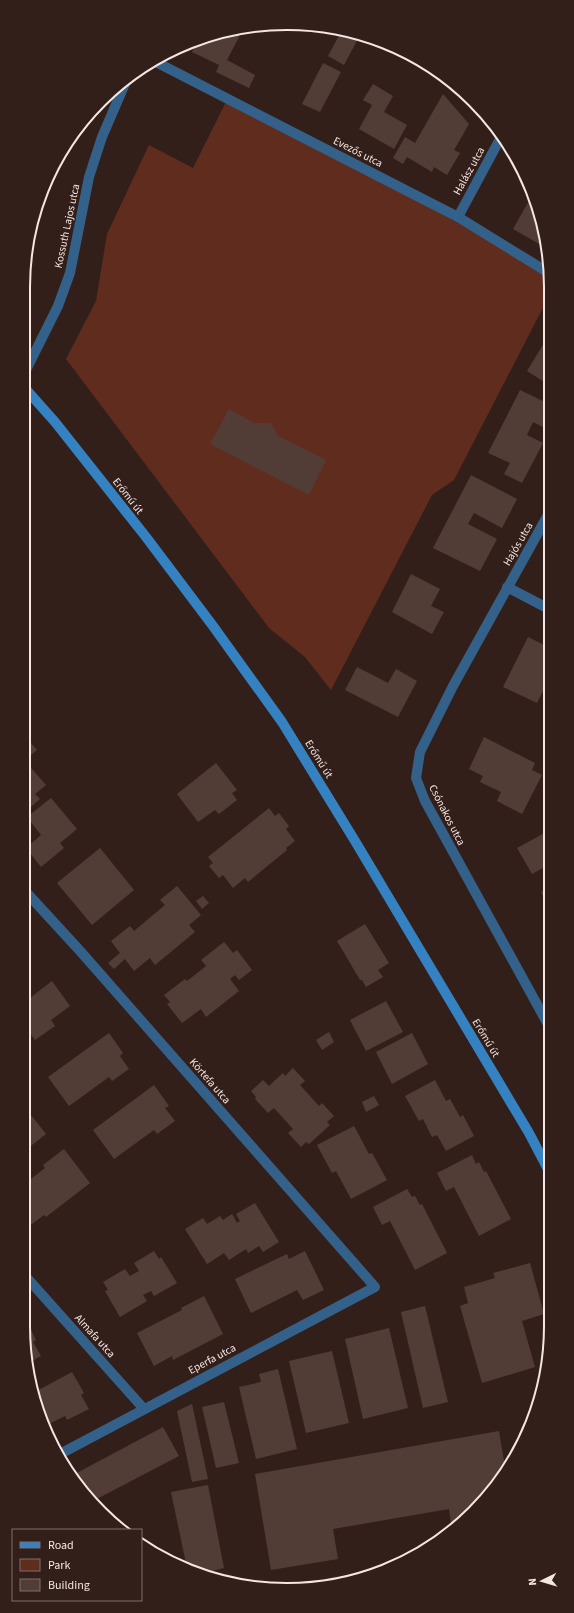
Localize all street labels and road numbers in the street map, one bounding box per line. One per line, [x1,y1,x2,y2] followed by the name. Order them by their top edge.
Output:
[331,133,385,171] street label: Evezős utca
[450,144,488,198] street label: Halász utca
[51,183,83,269] street label: Kossuth Lajos utca
[109,475,147,518] street label: Erőmű út
[499,519,537,569] street label: Hajós utca
[301,737,337,781] street label: Erőmű út
[425,782,469,848] street label: Csónakos utca
[469,1016,504,1060] street label: Erőmű út
[186,1055,234,1107] street label: Körtefa utca
[71,1311,119,1361] street label: Almafa utca
[186,1340,238,1378] street label: Eperfa utca

